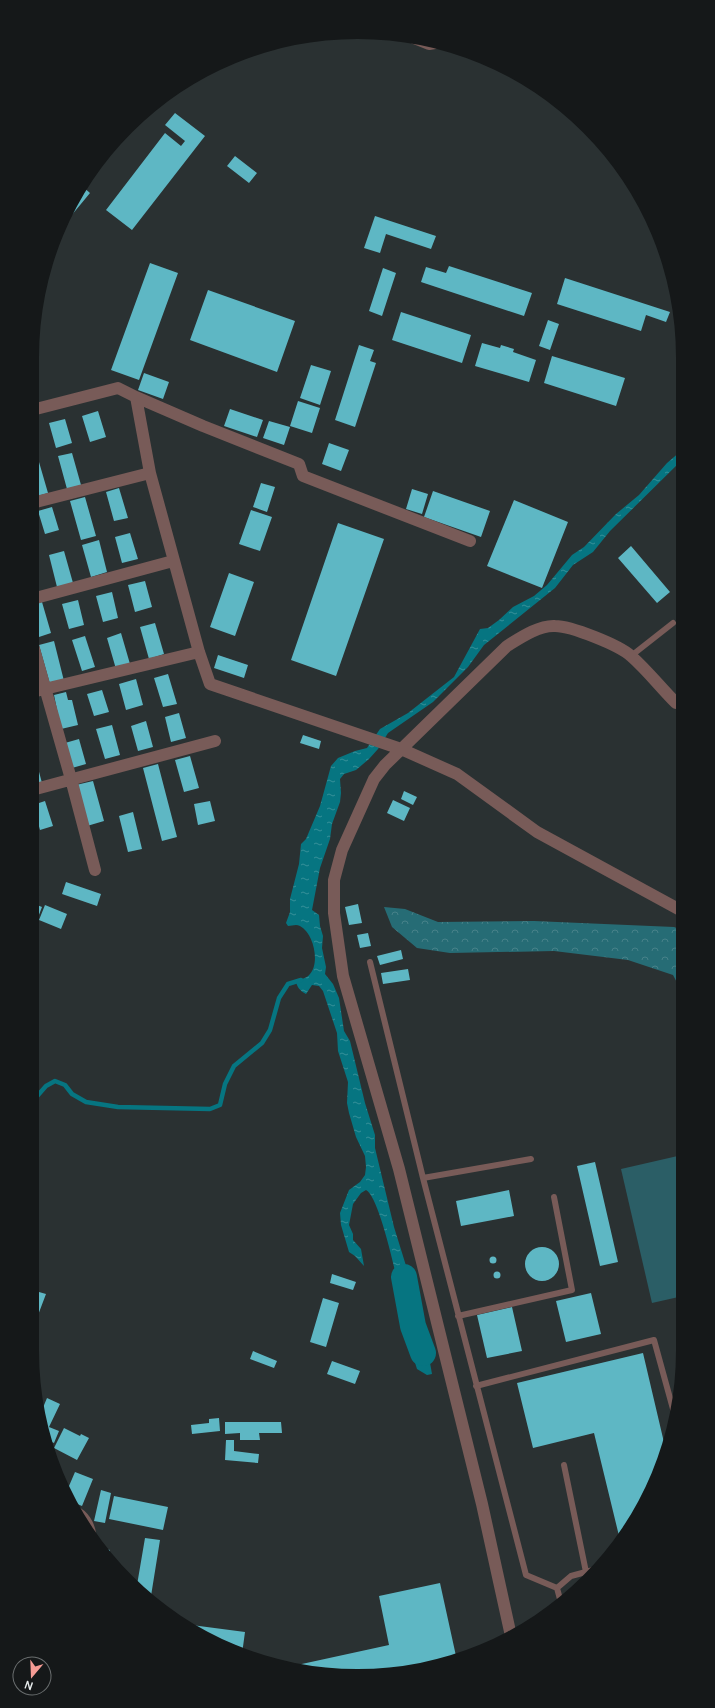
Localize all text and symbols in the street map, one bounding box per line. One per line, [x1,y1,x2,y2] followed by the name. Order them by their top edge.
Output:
[12,1656,52,1696] north arrow
[22,1678,35,1694] text: N

